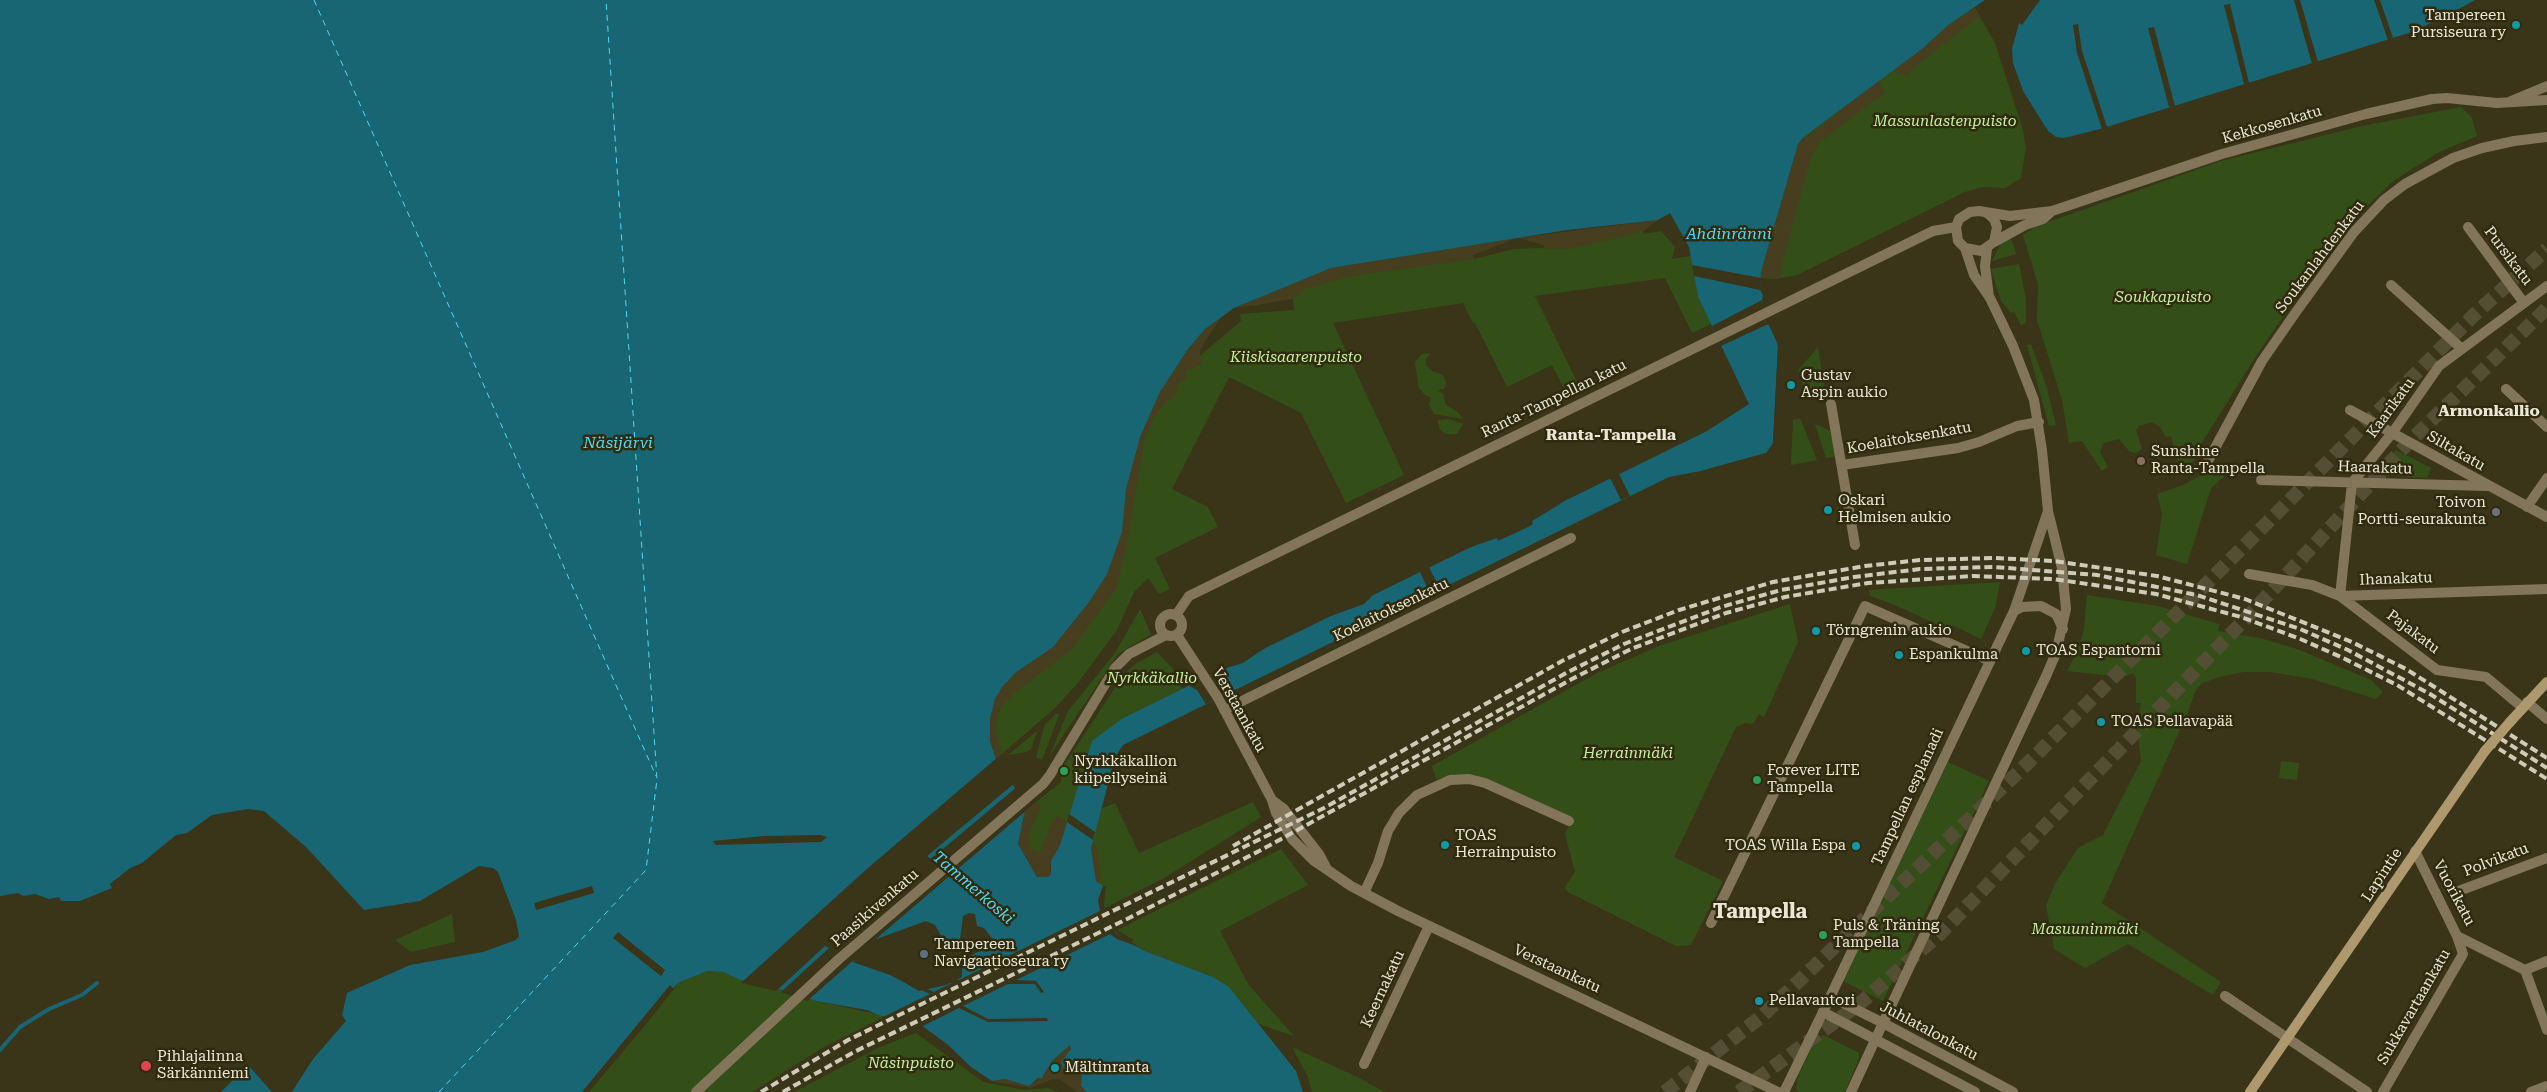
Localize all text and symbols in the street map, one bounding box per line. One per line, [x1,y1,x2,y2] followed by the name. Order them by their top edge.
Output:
[2411,7,2506,42] place label: Tampereen Pursiseura ry
[2510,19,2522,31] marker: Tampereen Pursiseura ry
[2220,102,2324,148] street label: Kekkosenkatu
[1874,113,2016,131] park label: Massunlastenpuisto
[2272,197,2368,317] street label: Soukanlahdenkatu
[2480,223,2536,289] street label: Pursikatu
[1686,224,1772,244] water label: Ahdinränni
[2115,289,2211,307] park label: Soukkapuisto
[1230,349,1362,367] park label: Kiiskisaarenpuisto
[1478,356,1630,442] street label: Ranta-Tampellan katu
[1801,367,1888,402] place label: Gustav Aspin aukio
[2363,375,2419,441] street label: Kaarikatu
[1785,379,1797,391] marker: Gustav Aspin aukio
[2438,401,2540,421] district label: Armonkallio
[1845,418,1973,458] street label: Koelaitoksenkatu
[1546,425,1676,445] district label: Ranta-Tampella
[2424,427,2488,475] street label: Siltakatu
[583,433,653,453] water label: Näsijärvi
[2151,443,2265,478] place label: Sunshine Ranta-Tampella
[2135,455,2147,467] marker: Sunshine Ranta-Tampella
[2337,458,2413,478] street label: Haarakatu
[1838,492,1951,527] place label: Oskari Helmisen aukio
[2358,494,2486,529] place label: Toivon Portti-seurakunta
[1822,504,1834,516] marker: Oskari Helmisen aukio
[2490,506,2502,518] marker: Toivon Portti-seurakunta
[2359,569,2433,589] street label: Ihanakatu
[1330,574,1452,646] street label: Koelaitoksenkatu
[2383,606,2443,658] street label: Pajakatu
[1826,622,1952,640] place label: Törngrenin aukio
[1810,625,1822,637] marker: Törngrenin aukio
[2036,642,2161,660] place label: TOAS Espantorni
[2020,645,2032,657] marker: TOAS Espantorni
[1909,646,1998,664] place label: Espankulma
[1893,649,1905,661] marker: Espankulma
[1208,664,1270,756] street label: Verstaankatu
[1107,670,1197,688] park label: Nyrkkäkallio
[2111,713,2233,731] place label: TOAS Pellavapää
[2095,716,2107,728] marker: TOAS Pellavapää
[1868,725,1948,869] street label: Tampellan esplanadi
[1583,745,1673,763] park label: Herrainmäki
[1074,753,1177,788] place label: Nyrkkäkallion kiipeilyseinä
[1767,762,1860,797] place label: Forever LITE Tampella
[1058,765,1070,777] marker: Nyrkkäkallion kiipeilyseinä
[1751,774,1763,786] marker: Forever LITE Tampella
[1455,827,1556,862] place label: TOAS Herrainpuisto
[1725,837,1846,855] place label: TOAS Willa Espa
[1439,839,1451,851] marker: TOAS Herrainpuisto
[2461,839,2531,881] street label: Polvikatu
[1850,840,1862,852] marker: TOAS Willa Espa
[2358,845,2406,905] street label: Lapintie
[929,848,1017,928] water label: Tammerkoski
[2429,857,2479,929] street label: Vuorikatu
[828,865,922,951] street label: Paasikivenkatu
[1713,900,1807,924] district label: Tampella
[1833,917,1939,952] place label: Puls & Träning Tampella
[2032,921,2138,939] park label: Masuuninmäki
[1817,929,1829,941] marker: Puls & Träning Tampella
[934,936,1069,971] place label: Tampereen Navigaatioseura ry
[1511,941,1603,997] street label: Verstaankatu
[2374,946,2454,1068] street label: Sukkavartaankatu
[918,948,930,960] marker: Tampereen Navigaatioseura ry
[1357,948,1409,1030] street label: Keernakatu
[1769,992,1855,1010] place label: Pellavantori
[1753,995,1765,1007] marker: Pellavantori
[1877,998,1981,1064] street label: Juhlatalonkatu
[157,1048,249,1083] place label: Pihlajalinna Särkänniemi
[868,1055,954,1073] park label: Näsinpuisto
[139,1059,153,1073] marker: Pihlajalinna Särkänniemi
[1065,1059,1149,1077] place label: Mältinranta
[1049,1062,1061,1074] marker: Mältinranta

